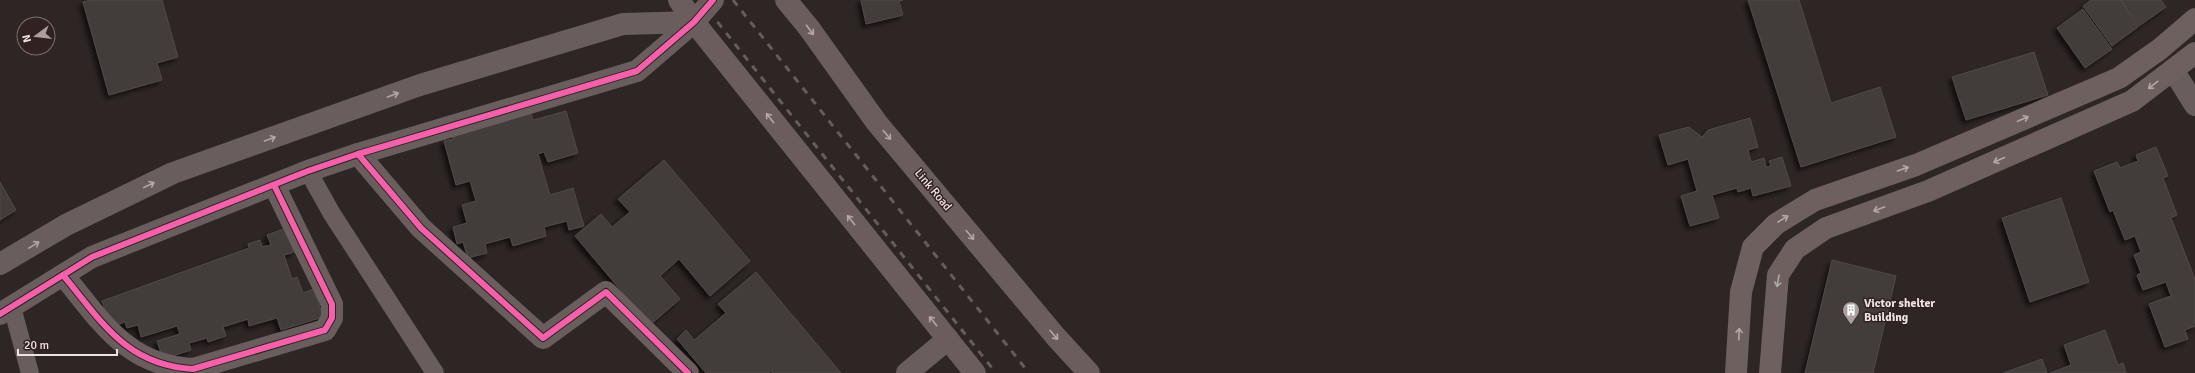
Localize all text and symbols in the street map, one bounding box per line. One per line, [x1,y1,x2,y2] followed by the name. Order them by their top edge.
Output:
[16,16,56,56] north arrow
[806,25,814,36] one-way arrow
[20,33,34,44] text: N
[2148,81,2159,90] one-way arrow
[386,91,399,98] one-way arrow
[766,112,775,123] one-way arrow
[2016,115,2028,122] one-way arrow
[883,130,892,141] one-way arrow
[264,134,276,142] one-way arrow
[1993,156,2005,164] one-way arrow
[1896,165,1908,173] one-way arrow
[911,166,955,214] street label: Link Road
[143,181,155,188] one-way arrow
[1873,205,1885,213] one-way arrow
[847,214,855,225] one-way arrow
[1777,215,1789,223] one-way arrow
[966,230,975,240] one-way arrow
[28,240,40,248] one-way arrow
[1774,274,1782,287] one-way arrow
[1864,296,1935,325] place label: Victor shelter Building
[1841,300,1861,325] building icon: Victor shelter Building
[928,315,937,326] one-way arrow
[1735,328,1742,341] one-way arrow
[1049,329,1058,340] one-way arrow
[18,331,117,357] scale bar
[24,338,49,353] text: 20 m

